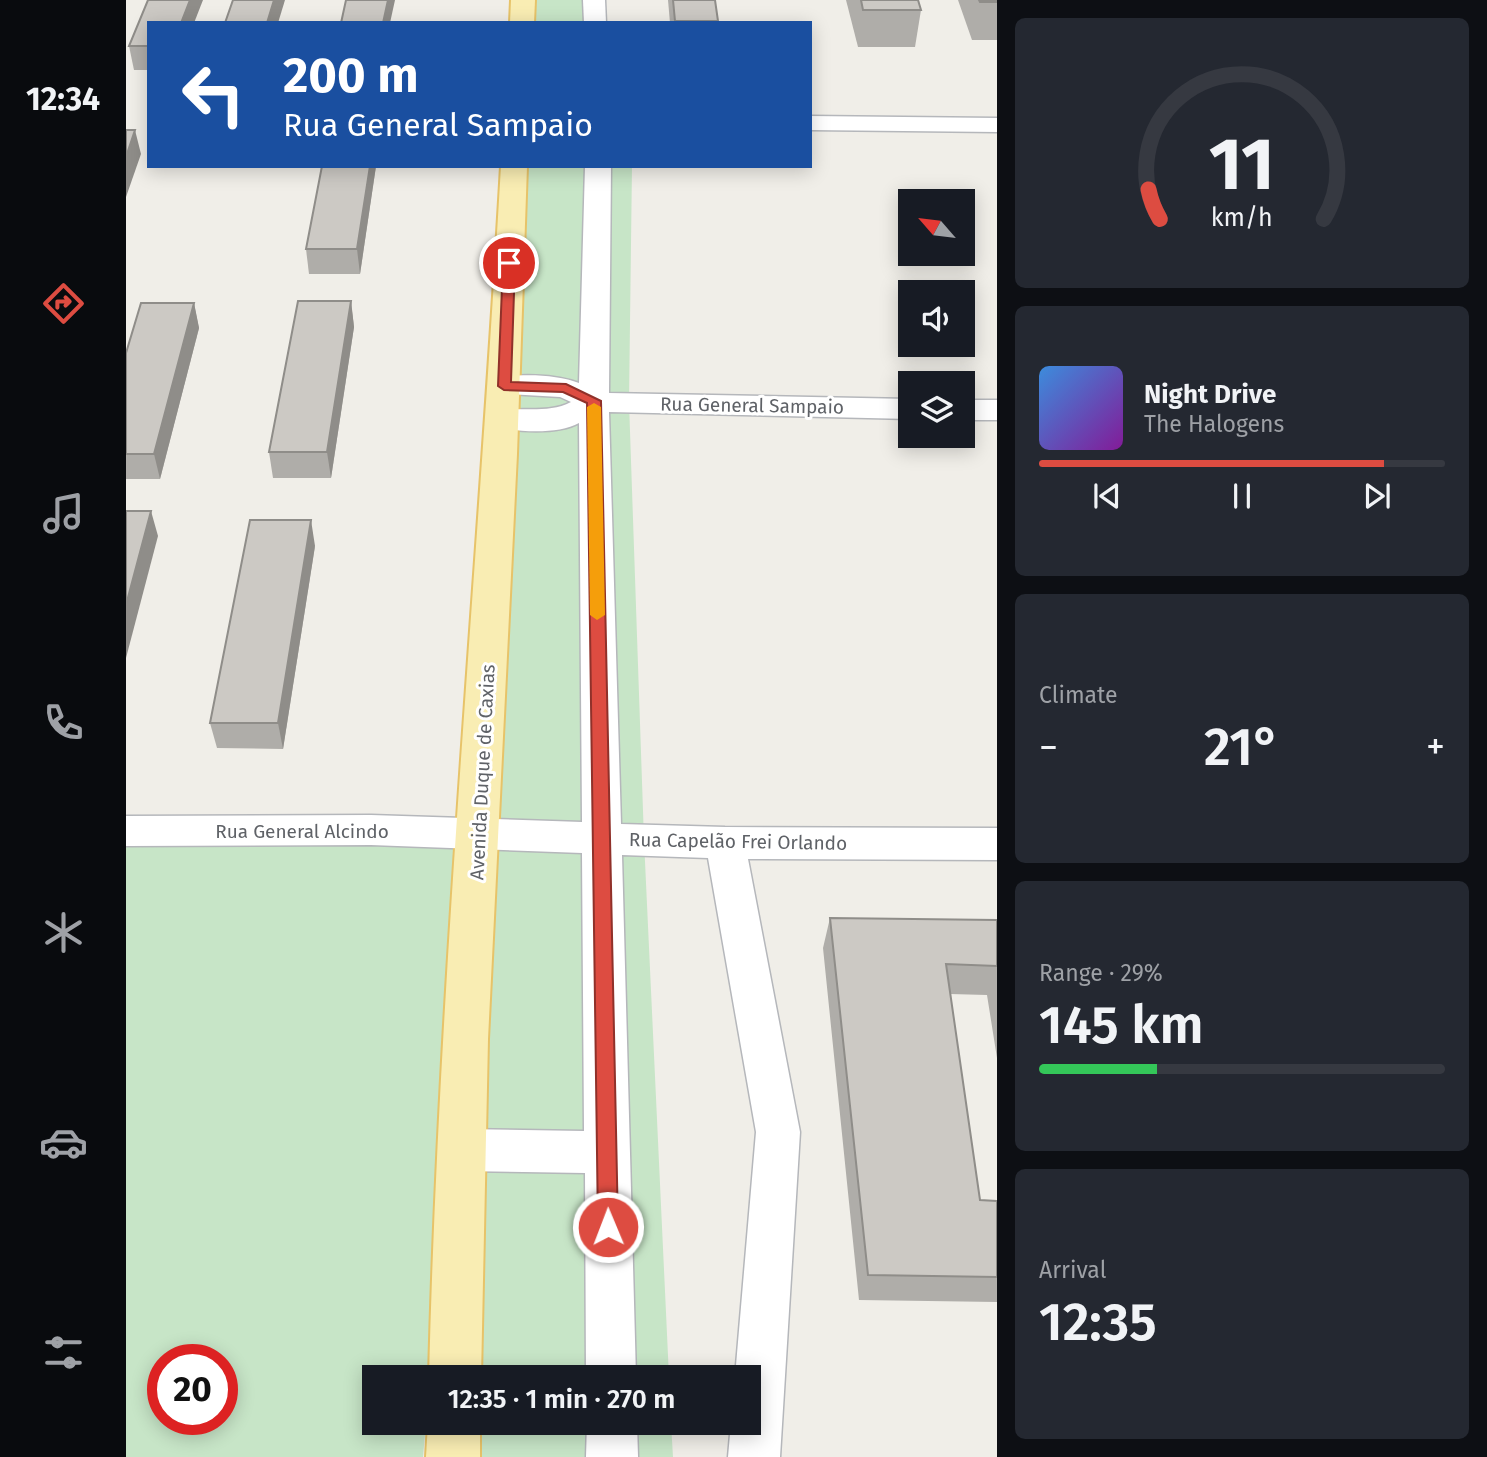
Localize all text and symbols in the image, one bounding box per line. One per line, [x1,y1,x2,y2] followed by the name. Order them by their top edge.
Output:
[283,46,419,105] text: 200 m
[168,49,259,140] icon: left
[26,80,100,118] text: 12:34
[283,106,593,144] text: Rua General Sampaio
[1209,121,1275,208] text: 11
[898,189,975,266] north arrow
[898,189,975,448] map controls
[1211,203,1273,233] text: km/h
[479,233,539,293] pin
[490,244,528,282] icon: arrive
[39,279,88,328] icon: directions
[898,280,975,357] button: sound
[898,371,975,448] button: layers
[1144,379,1276,410] text: Night Drive
[660,392,844,419] street label: Rua General Sampaio
[1144,410,1284,438] text: The Halogens
[1088,477,1126,515] icon: previous
[1223,477,1261,515] icon: pause
[1358,477,1396,515] icon: next
[39,489,88,538] icon: music
[465,663,500,880] street label: Avenida Duque de Caxias
[1039,681,1118,709] text: Climate
[39,698,88,747] icon: phone
[1204,716,1280,779] text: 21°
[1039,724,1058,770] text: −
[1426,724,1445,770] text: +
[215,820,389,843] street label: Rua General Alcindo
[629,828,847,855] street label: Rua Capelão Frei Orlando
[39,908,88,957] icon: climate
[1039,959,1163,987] text: Range · 29%
[1039,994,1204,1057] text: 145 km
[39,1118,88,1167] icon: car
[571,1190,645,1264] position arrow
[1039,1256,1106,1284] text: Arrival
[1039,1291,1157,1354] text: 12:35
[39,1328,88,1377] icon: filters
[147,1344,238,1435] speed limit sign: 20
[448,1384,675,1415] text: 12:35 · 1 min · 270 m

